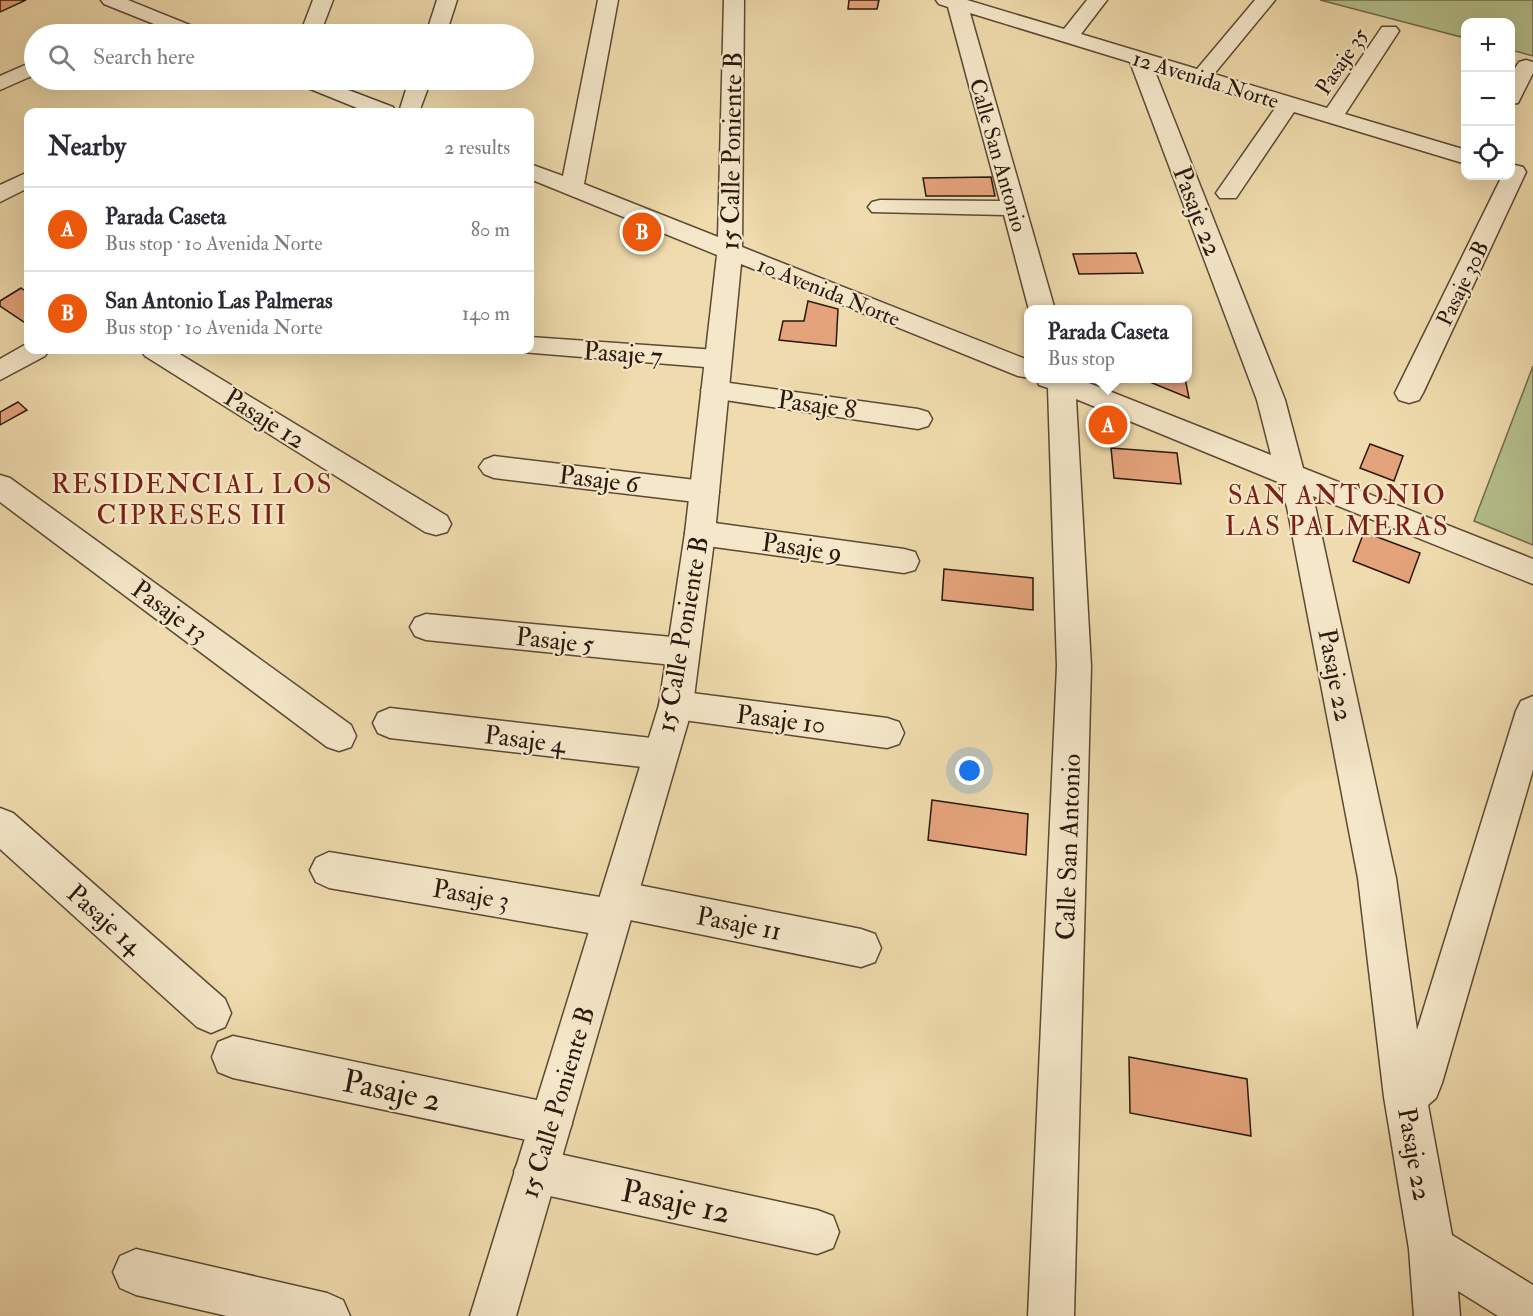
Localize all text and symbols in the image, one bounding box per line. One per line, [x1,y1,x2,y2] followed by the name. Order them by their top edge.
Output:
[1461,18,1515,180] map controls
[1461,18,1515,72] button: +
[1309,22,1375,100] street label: Pasaje 35
[24,24,534,90] search box
[45,41,78,74] icon: search
[93,43,195,71] text: Search here
[1129,44,1282,115] street label: 12 Avenida Norte
[714,52,750,250] street label: 15 Calle Poniente B
[1461,72,1515,126] button: −
[963,76,1033,235] street label: Calle San Antonio
[1461,126,1515,180] button: locate
[48,131,126,163] text: Nearby
[444,135,510,160] text: 2 results
[1165,162,1229,261] street label: Pasaje 22
[105,203,226,231] text: Parada Caseta
[622,210,662,254] pin: B
[61,217,74,242] text: A
[471,217,510,242] text: 80 m
[105,231,323,256] text: Bus stop · 10 Avenida Norte
[1430,236,1495,330] street label: Pasaje 30B
[753,251,904,333] street label: 10 Avenida Norte
[105,287,333,315] text: San Antonio Las Palmeras
[61,301,74,326] text: B
[462,301,510,326] text: 140 m
[1024,305,1192,383] popup
[105,315,323,340] text: Bus stop · 10 Avenida Norte
[1047,318,1169,346] text: Parada Caseta
[582,335,664,373] street label: Pasaje 7
[1047,346,1115,371] text: Bus stop
[218,382,311,456] street label: Pasaje 12
[775,384,858,426] street label: Pasaje 8
[1088,402,1128,448] pin: A
[557,459,643,501] street label: Pasaje 6
[51,468,333,532] district label: RESIDENCIAL LOS CIPRESES III
[1225,479,1449,543] district label: SAN ANTONIO LAS PALMERAS
[760,527,844,569] street label: Pasaje 9
[650,534,716,735] street label: 15 Calle Poniente B
[125,573,214,650] street label: Pasaje 13
[514,621,596,661] street label: Pasaje 5
[1310,626,1360,724] street label: Pasaje 22
[734,699,827,741] street label: Pasaje 10
[483,719,568,761] street label: Pasaje 4
[1050,753,1088,941] street label: Calle San Antonio
[955,756,984,785] your location
[430,873,512,917] street label: Pasaje 3
[60,878,149,963] street label: Pasaje 14
[694,900,784,948] street label: Pasaje 11
[514,1003,602,1202] street label: 15 Calle Poniente B
[339,1061,444,1121] street label: Pasaje 2
[1390,1105,1438,1203] street label: Pasaje 22
[618,1171,734,1233] street label: Pasaje 12

